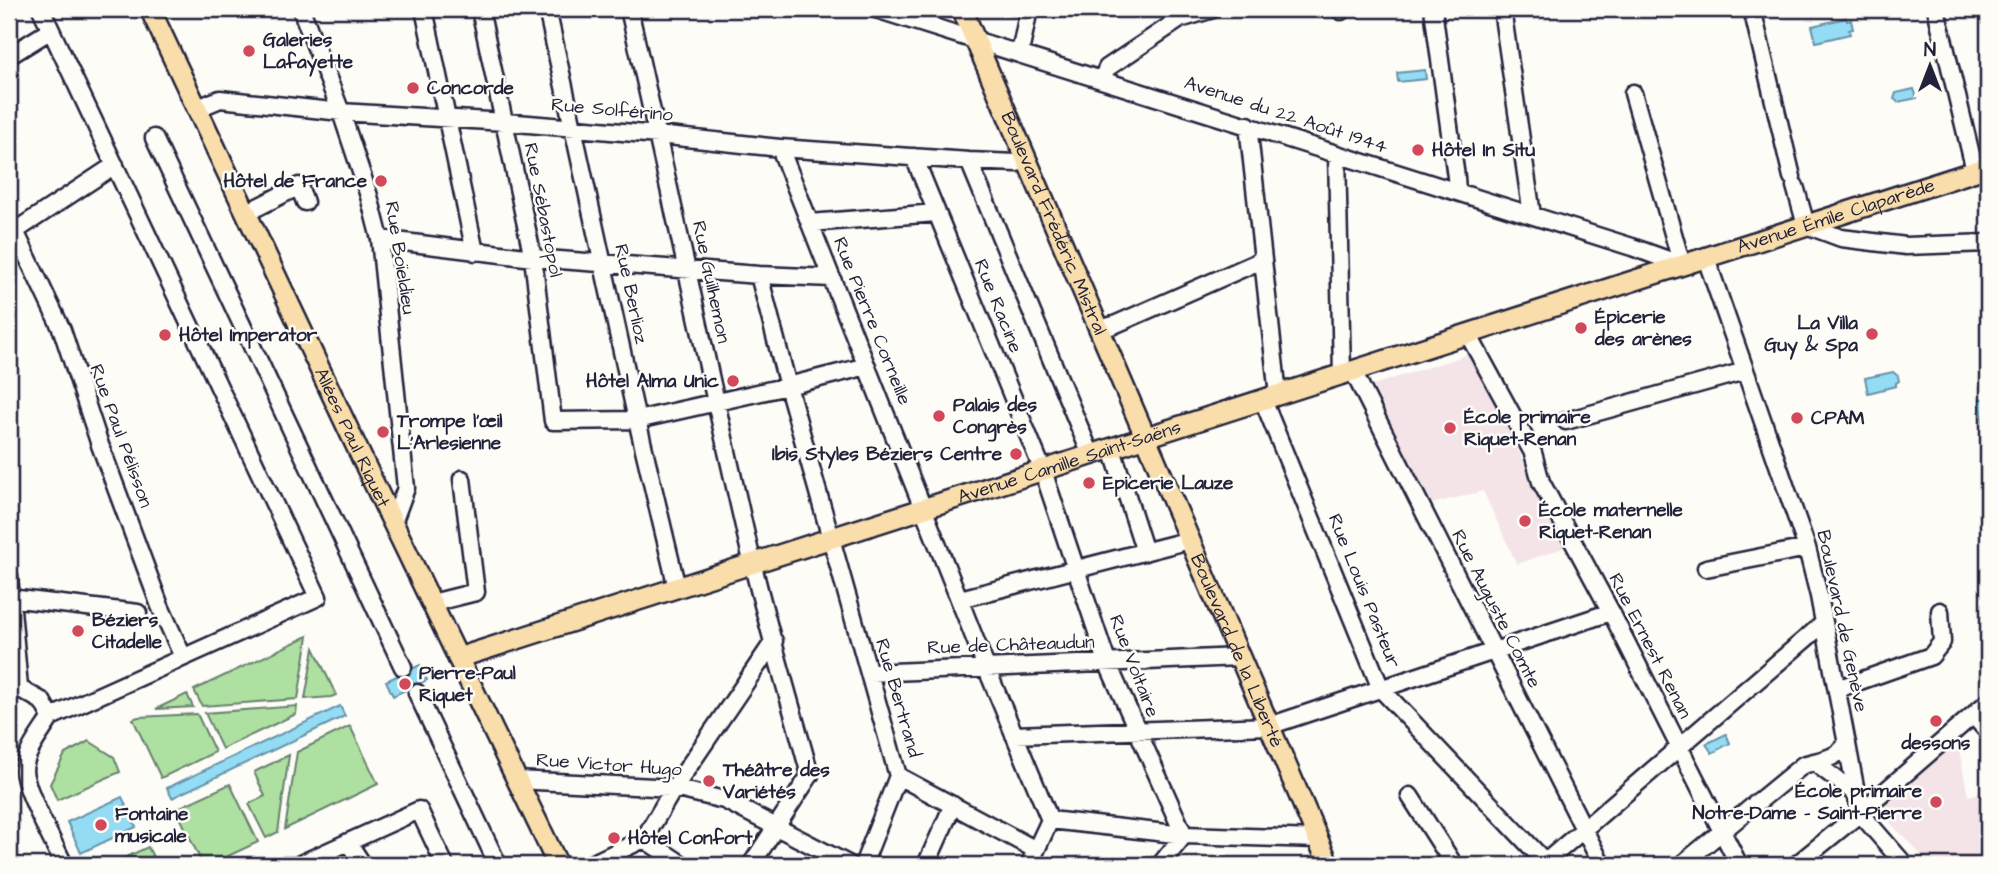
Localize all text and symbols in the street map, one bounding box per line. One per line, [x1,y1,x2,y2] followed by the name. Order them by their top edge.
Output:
[263,27,354,77] place label: Galeries Lafayette
[1896,32,1966,102] north arrow
[1924,37,1936,64] text: N
[241,43,257,59] marker: Galeries Lafayette
[1181,69,1391,161] street label: Avenue du 22 Août 1944
[427,75,515,102] place label: Concorde
[405,80,421,96] marker: Concorde
[550,91,674,129] street label: Rue Solférino
[994,107,1114,339] street label: Boulevard Frédéric Mistral
[1432,137,1535,164] place label: Hôtel In Situ
[517,141,569,279] street label: Rue Sébastopol
[1410,142,1426,158] marker: Hôtel In Situ
[224,168,368,195] place label: Hôtel de France
[1733,171,1938,260] street label: Avenue Émile Claparède
[373,173,389,189] marker: Hôtel de France
[378,200,422,317] street label: Rue Boïeldieu
[685,218,737,346] street label: Rue Guilhemon
[826,233,918,409] street label: Rue Pierre Corneille
[607,242,655,347] street label: Rue Berlioz
[967,255,1029,357] street label: Rue Racine
[1594,304,1692,353] place label: Épicerie des arènes
[1764,310,1858,360] place label: La Villa Guy & Spa
[1573,320,1589,336] marker: Épicerie des arènes
[179,322,318,349] place label: Hôtel Imperator
[1864,326,1880,342] marker: La Villa Guy & Spa
[157,327,173,343] marker: Hôtel Imperator
[83,361,159,511] street label: Rue Paul Pélisson
[308,363,397,512] street label: Allées Paul Riquet
[586,368,719,395] place label: Hôtel Alma Unic
[725,373,741,389] marker: Hôtel Alma Unic
[953,392,1037,442] place label: Palais des Congrès
[1464,404,1592,453] place label: École primaire Riquet-Renan
[1811,405,1865,432] place label: CPAM
[396,408,503,457] place label: Trompe l’œil L’Arlesienne
[931,408,947,424] marker: Palais des Congrès
[1789,410,1805,426] marker: CPAM
[954,413,1184,510] street label: Avenue Camille Saint-Saëns
[1442,420,1458,436] marker: École primaire Riquet-Renan
[375,424,391,440] marker: Trompe l’œil L’Arlesienne
[772,441,1003,469] place label: Ibis Styles Béziers Centre
[1008,446,1024,462] marker: Ibis Styles Béziers Centre
[1103,470,1234,497] place label: Epicerie Lauze
[1081,475,1097,491] marker: Epicerie Lauze
[1539,497,1683,546] place label: École maternelle Riquet-Renan
[1321,510,1407,673] street label: Rue Louis Pasteur
[1517,513,1533,529] marker: École maternelle Riquet-Renan
[1444,525,1548,693] street label: Rue Auguste Comte
[1810,528,1874,714] street label: Boulevard de Genève
[1184,550,1290,751] street label: Boulevard de la Liberté
[1602,569,1698,723] street label: Rue Ernest Renan
[92,607,163,656] place label: Béziers Citadelle
[1102,611,1166,721] street label: Rue Voltaire
[70,623,86,639] marker: Béziers Citadelle
[927,629,1095,661] street label: Rue de Châteaudun
[868,635,928,761] street label: Rue Bertrand
[419,660,516,709] place label: Pierre-Paul Riquet
[397,676,413,692] marker: Pierre-Paul Riquet
[1928,713,1944,729] marker: dessons
[1901,730,1971,757] place label: dessons
[535,746,683,785] street label: Rue Victor Hugo
[722,757,830,806] place label: Théâtre des Variétés
[701,773,717,789] marker: Théâtre des Variétés
[1693,778,1923,827] place label: École primaire Notre-Dame - Saint-Pierre
[1928,794,1944,810] marker: École primaire Notre-Dame - Saint-Pierre
[115,801,189,850] place label: Fontaine musicale
[93,817,109,833] marker: Fontaine musicale
[628,825,753,852] place label: Hôtel Confort
[606,830,622,846] marker: Hôtel Confort

